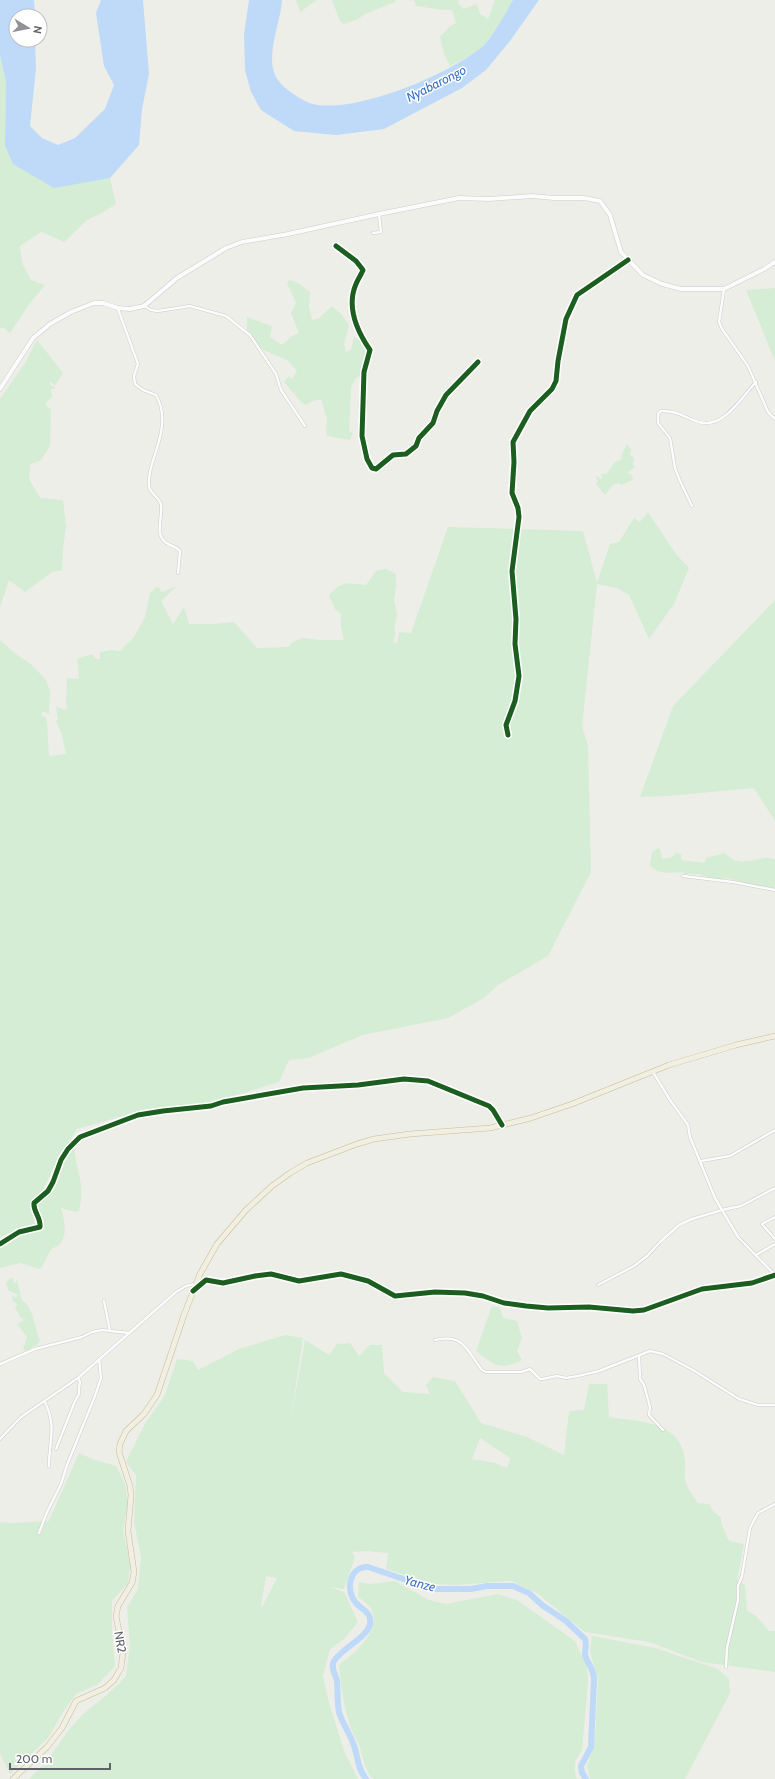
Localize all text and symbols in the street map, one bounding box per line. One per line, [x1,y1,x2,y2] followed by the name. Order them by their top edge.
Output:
[8,8,48,48] north arrow
[30,25,45,35] text: N
[403,61,469,105] water label: Nyabarongo
[403,1571,437,1595] water label: Yanze
[111,1630,130,1654] street label: NR2
[10,1745,110,1771] scale bar
[16,1751,52,1766] text: 200 m

